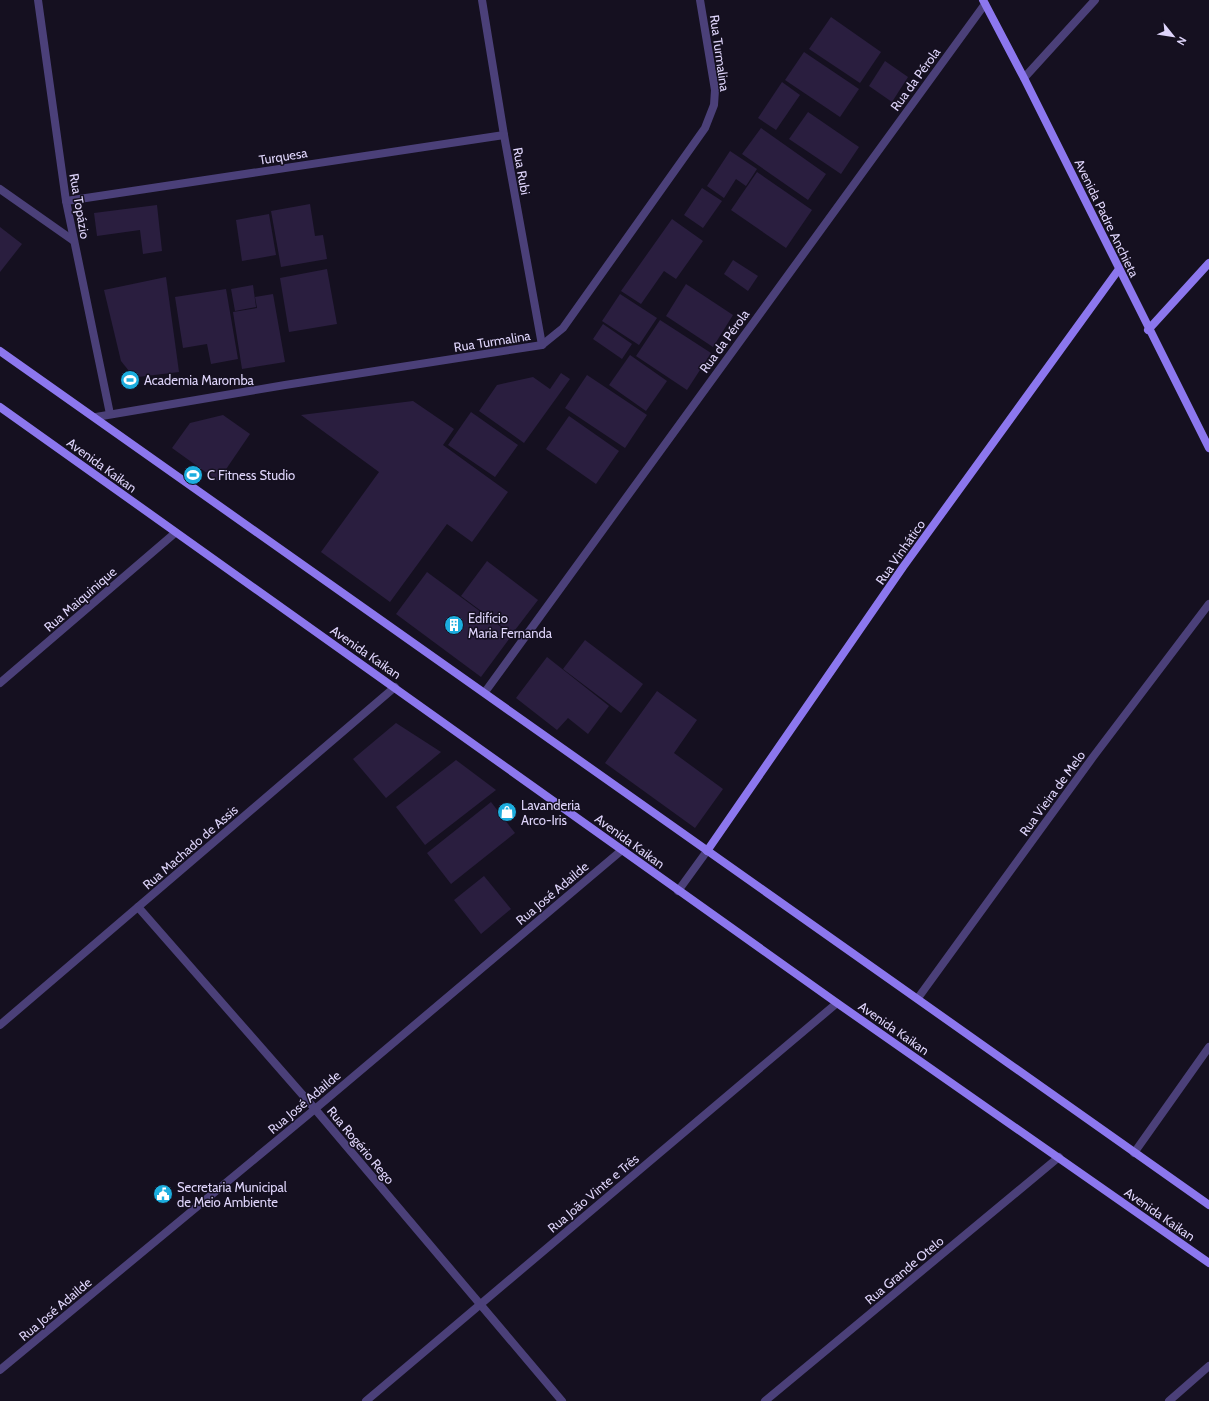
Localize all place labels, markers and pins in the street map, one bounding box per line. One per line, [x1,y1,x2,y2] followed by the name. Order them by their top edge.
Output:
[119,369,141,391] sports icon: Academia Maromba
[144,372,255,388] place label: Academia Maromba
[182,464,204,486] sports icon: C Fitness Studio
[207,467,295,483] place label: C Fitness Studio
[468,610,553,641] place label: Edifício Maria Fernanda
[443,614,465,636] building icon: Edifício Maria Fernanda
[521,797,581,828] place label: Lavanderia Arco-Iris
[496,801,518,823] shop icon: Lavanderia Arco-Iris
[177,1179,287,1210] place label: Secretaria Municipal de Meio Ambiente
[152,1183,174,1205] public building icon: Secretaria Municipal de Meio Ambiente

